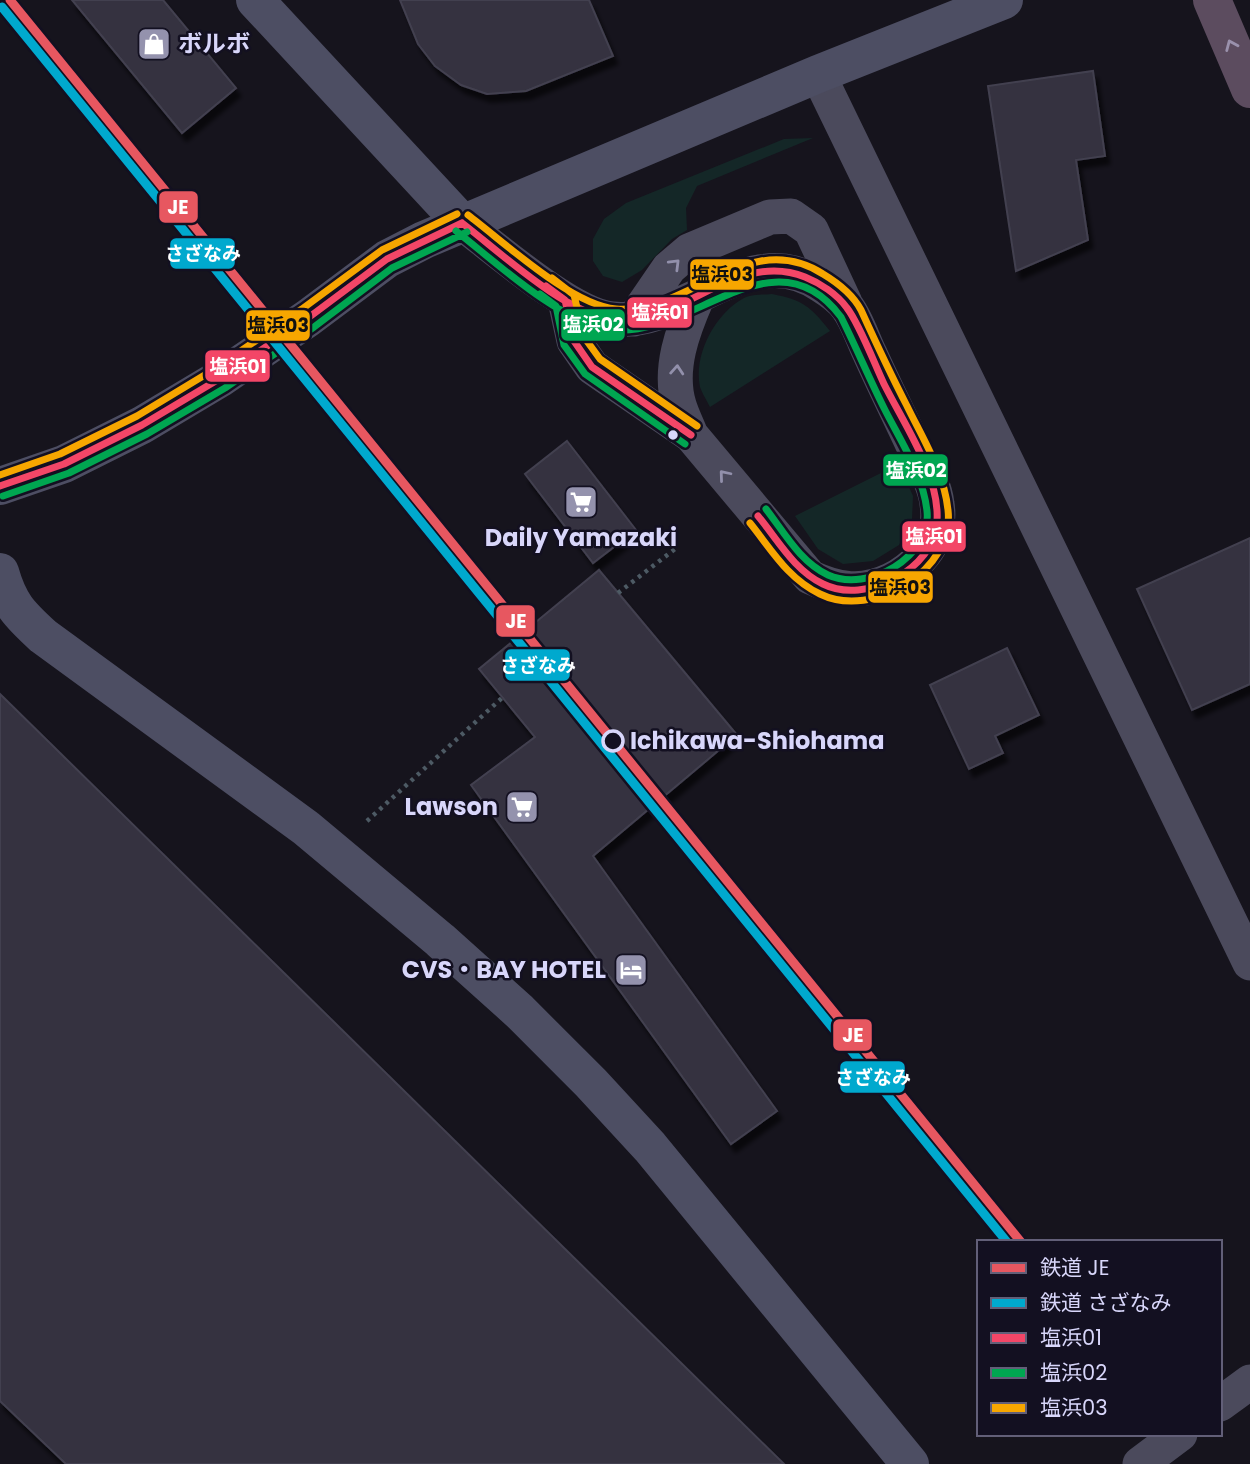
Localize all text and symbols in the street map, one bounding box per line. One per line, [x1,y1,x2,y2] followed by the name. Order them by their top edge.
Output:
[135,25,173,63] shop icon: ボルボ
[178,27,250,60] place label: ボルボ
[1225,39,1239,52] one-way arrow
[158,190,199,224] line badge: JE
[167,194,189,221] text: JE
[169,237,236,270] line badge: さざなみ
[165,240,241,267] text: さざなみ
[689,258,755,291] line badge: 塩浜03
[666,259,679,272] one-way arrow
[691,261,753,288] text: 塩浜03
[626,296,693,329] line badge: 塩浜01
[631,299,689,326] text: 塩浜01
[560,308,626,342] line badge: 塩浜02
[245,309,311,342] line badge: 塩浜03
[562,311,624,338] text: 塩浜02
[247,312,309,339] text: 塩浜03
[204,349,271,383] line badge: 塩浜01
[209,353,267,380] text: 塩浜01
[669,364,684,375] one-way arrow
[666,428,680,442] unlabelled marker
[882,453,949,487] line badge: 塩浜02
[885,457,947,484] text: 塩浜02
[720,471,733,483] one-way arrow
[562,483,600,521] supermarket icon: Daily Yamazaki
[901,520,967,553] line badge: 塩浜01
[485,521,677,554] place label: Daily Yamazaki
[905,523,963,550] text: 塩浜01
[867,570,934,604] line badge: 塩浜03
[869,574,931,601] text: 塩浜03
[495,604,536,638] line badge: JE
[505,608,527,635] text: JE
[504,648,571,682] line badge: さざなみ
[500,652,576,679] text: さざなみ
[630,724,884,757] place label: Ichikawa-Shiohama
[602,730,624,752] marker: Ichikawa-Shiohama
[503,788,541,826] supermarket icon: Lawson
[405,790,498,823] place label: Lawson
[612,951,650,989] hotel icon: CVS・BAY HOTEL
[402,953,606,986] place label: CVS・BAY HOTEL
[832,1018,873,1052] line badge: JE
[842,1022,864,1049] text: JE
[839,1060,906,1094] line badge: さざなみ
[835,1064,911,1091] text: さざなみ
[977,1240,1222,1436] legend
[1040,1253,1110,1282] text: 鉄道 JE
[1040,1288,1172,1317] text: 鉄道 さざなみ
[1040,1323,1102,1352] text: 塩浜01
[1040,1358,1107,1387] text: 塩浜02
[1040,1393,1108,1422] text: 塩浜03

